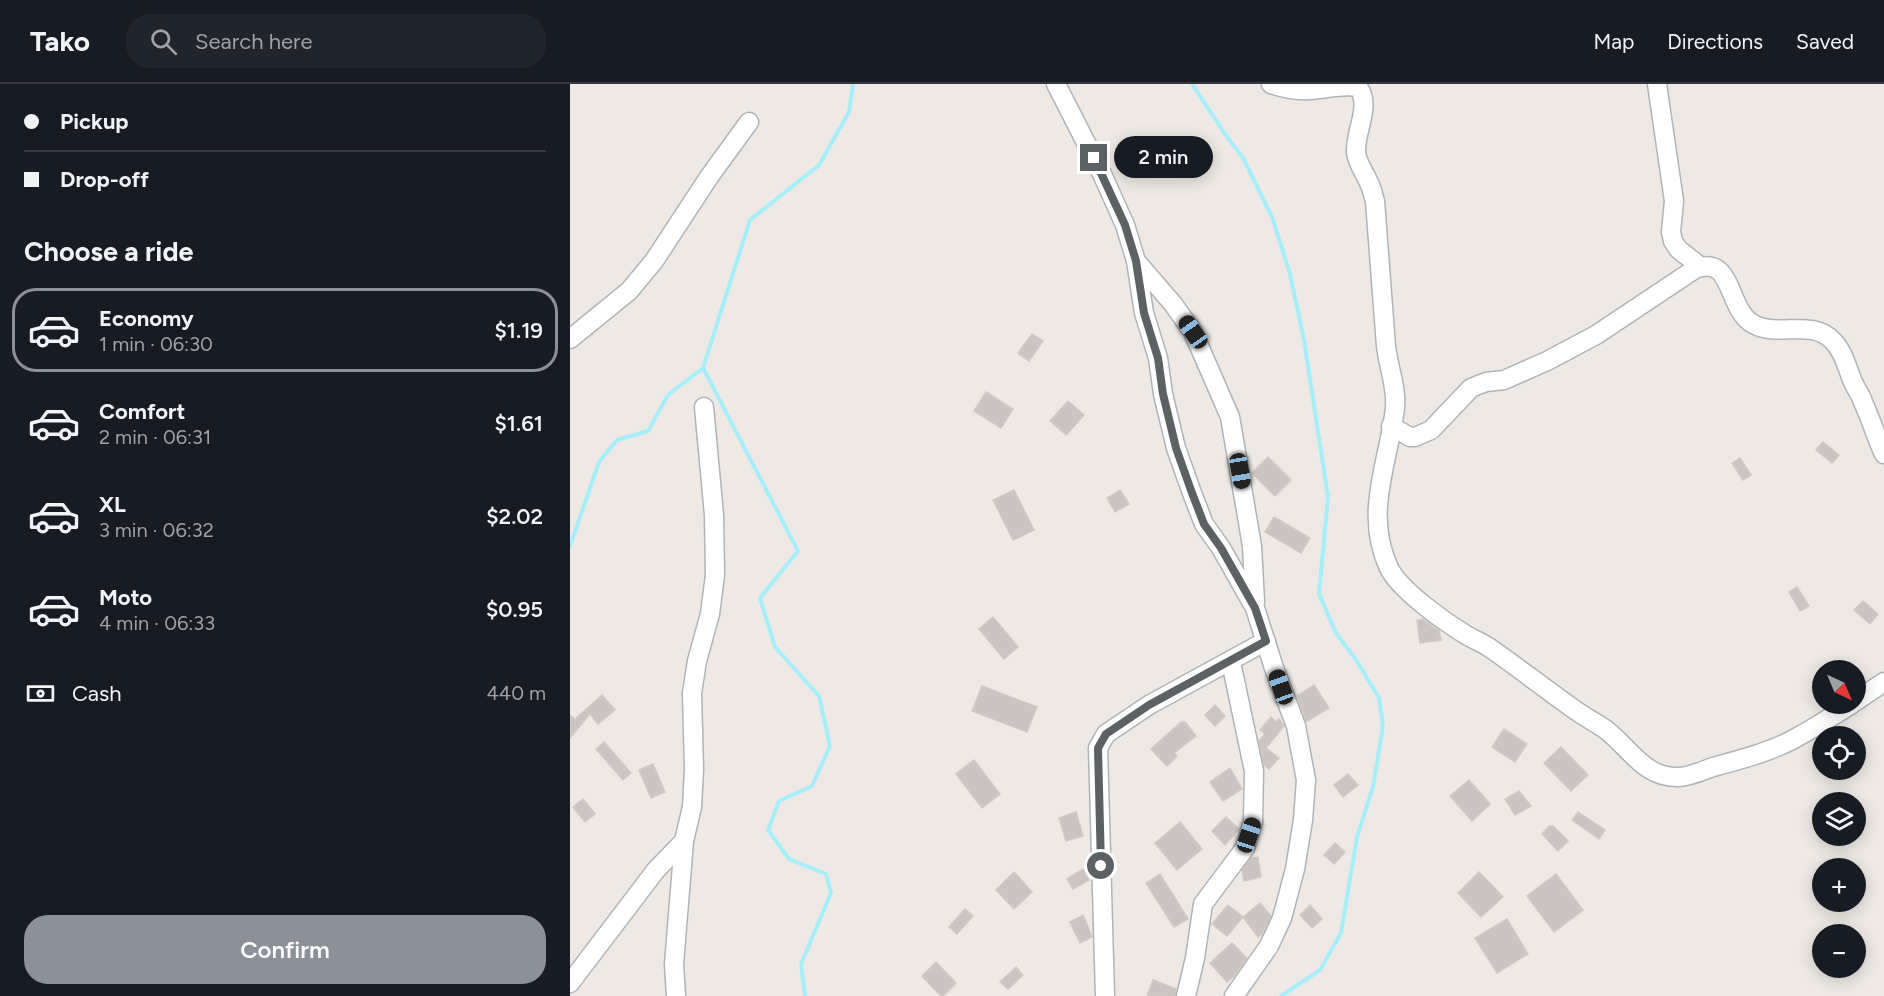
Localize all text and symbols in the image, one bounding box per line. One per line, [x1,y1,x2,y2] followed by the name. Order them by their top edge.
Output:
[126,14,546,68] search box
[30,24,90,58] text: Tako
[147,25,180,58] icon: search
[195,28,313,55] text: Search here
[1593,29,1634,54] text: Map
[1667,29,1763,54] text: Directions
[1796,29,1854,54] text: Saved
[60,108,129,135] text: Pickup
[1115,137,1214,179] callout: 2 min
[1080,144,1107,171] route end
[1139,145,1188,169] text: 2 min
[60,166,149,193] text: Drop-off
[24,235,193,268] text: Choose a ride
[27,303,81,357] icon: car
[99,305,194,332] text: Economy
[1175,312,1211,352] car
[495,317,543,344] text: $1.19
[99,332,213,356] text: 1 min · 06:30
[27,396,81,450] icon: car
[99,398,185,425] text: Comfort
[495,410,543,437] text: $1.61
[99,425,211,449] text: 2 min · 06:31
[1228,452,1252,490] car
[27,489,81,543] icon: car
[99,491,126,518] text: XL
[486,503,543,530] text: $2.02
[99,518,214,542] text: 3 min · 06:32
[27,582,81,636] icon: car
[99,584,152,611] text: Moto
[486,596,543,623] text: $0.95
[99,611,215,635] text: 4 min · 06:33
[1812,660,1866,714] north arrow
[1812,660,1866,978] map controls
[1266,667,1296,707] car
[24,677,57,710] icon: cash
[72,680,122,707] text: Cash
[486,681,546,705] text: 440 m
[1812,726,1866,780] button: locate
[1812,792,1866,846] button: layers
[1235,815,1263,855] car
[1087,852,1114,879] route start
[1812,858,1866,912] button: +
[24,915,546,984] button: Confirm
[1812,924,1866,978] button: −

